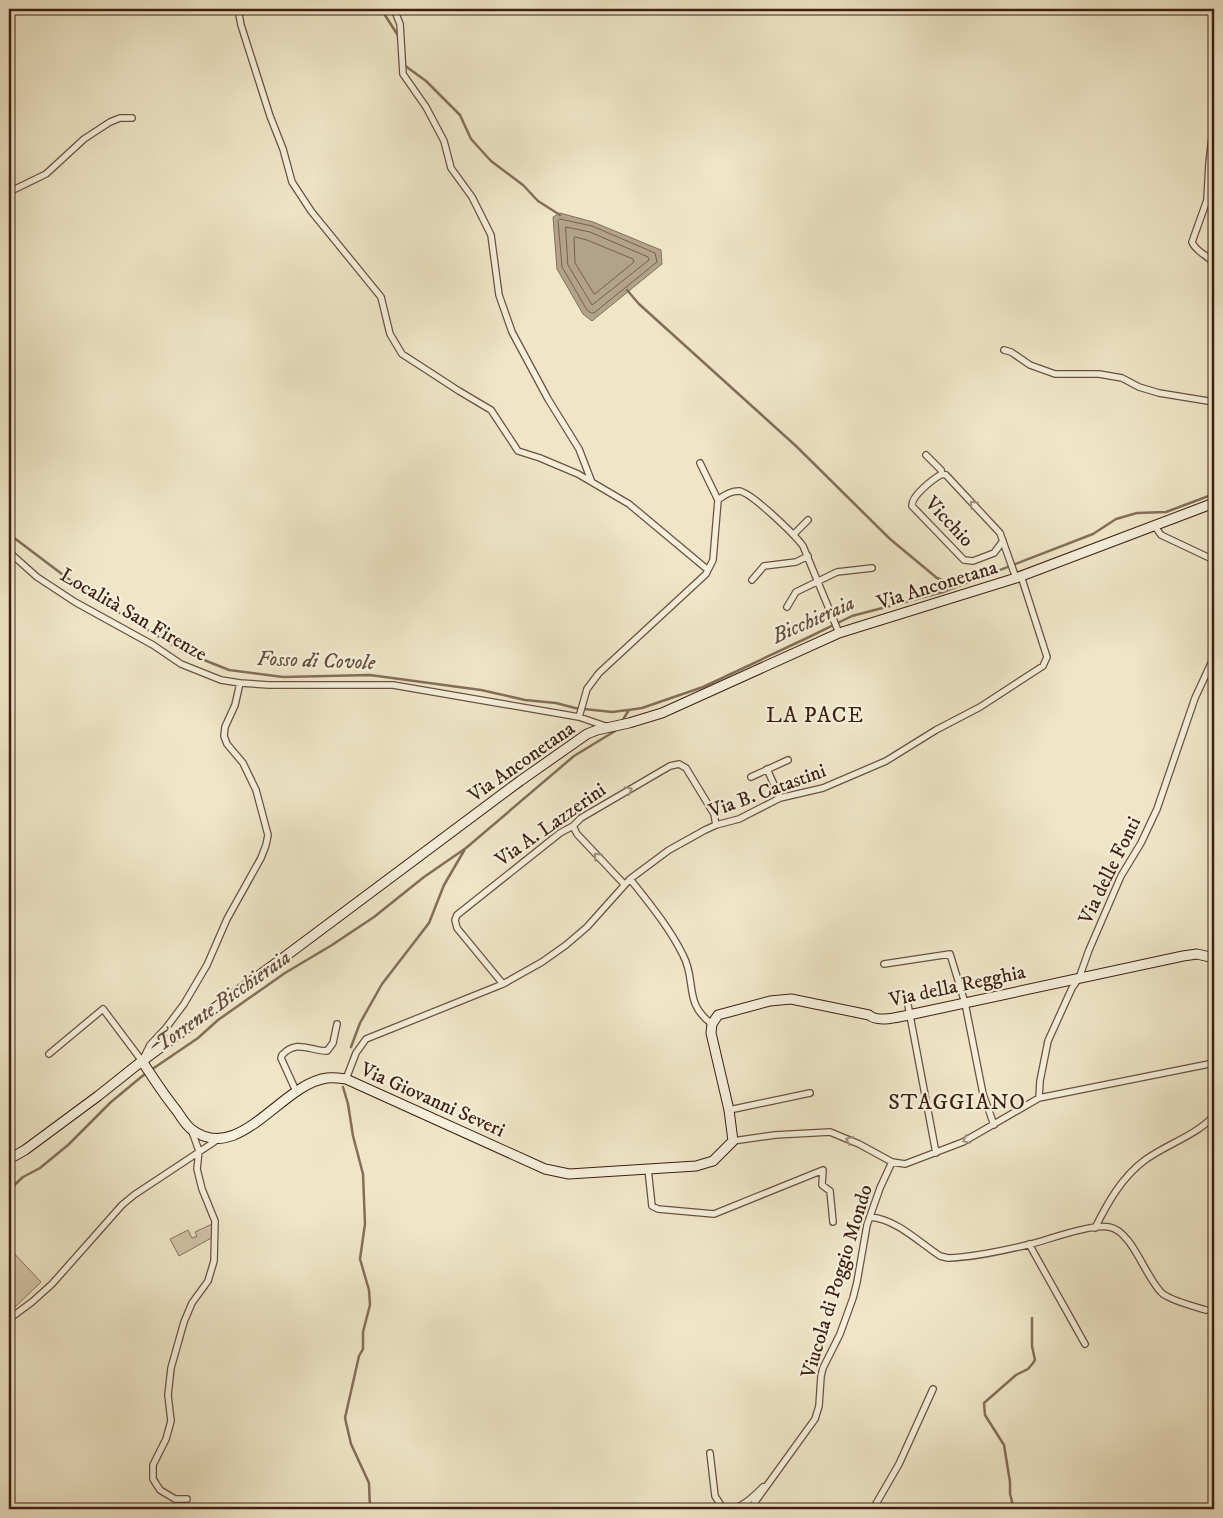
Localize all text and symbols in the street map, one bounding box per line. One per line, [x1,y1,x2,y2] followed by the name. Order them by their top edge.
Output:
[919,491,979,553] street label: Vicchio
[970,500,979,509] one-way arrow
[873,555,1001,616] street label: Via Anconetana
[55,563,211,668] street label: Località San Firenze
[767,590,859,650] water label: Bicchieraia
[256,646,376,676] water label: Fosso di Covole
[766,702,864,729] district label: LA PACE
[463,716,580,809] street label: Via Anconetana
[705,759,829,824] street label: Via B. Catastini
[490,778,611,873] street label: Via A. Lazzerini
[623,786,632,796] one-way arrow
[1073,813,1147,929] street label: Via delle Fonti
[594,853,603,862] one-way arrow
[151,945,296,1057] water label: Torrente Bicchieraia
[886,960,1028,1013] street label: Via della Regghia
[355,1057,508,1143] street label: Via Giovanni Severi
[888,1089,1026,1116] district label: STAGGIANO
[963,1134,972,1144] one-way arrow
[845,1135,854,1146] one-way arrow
[796,1182,879,1382] street label: Viucola di Poggio Mondo

